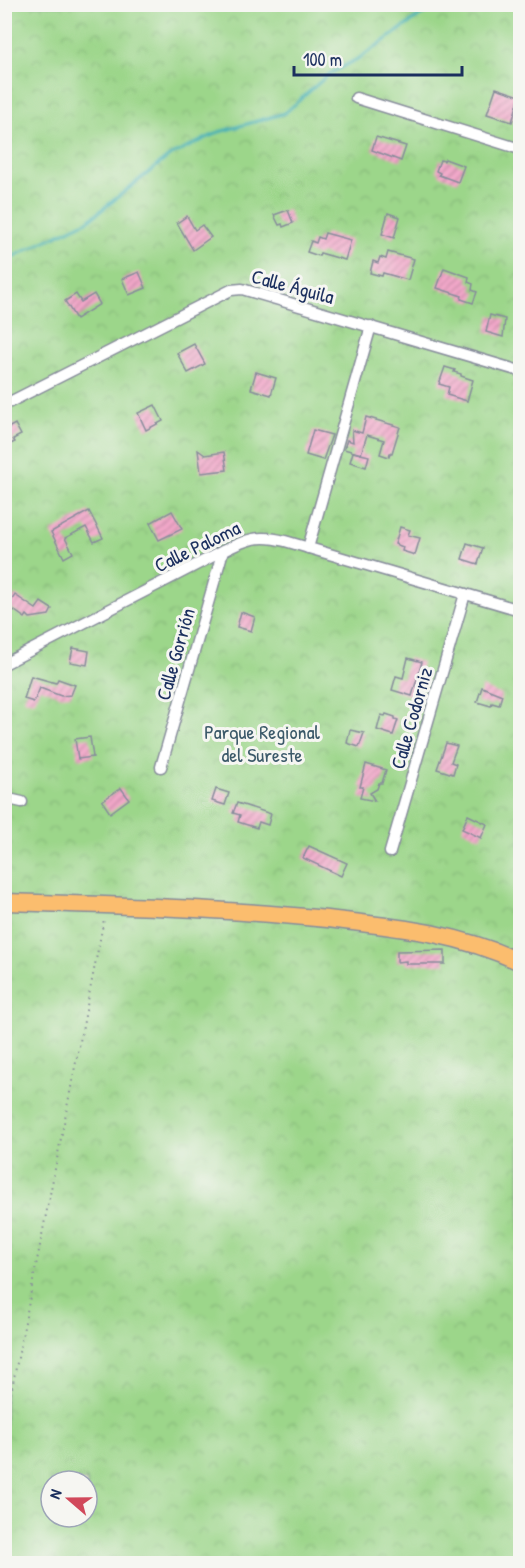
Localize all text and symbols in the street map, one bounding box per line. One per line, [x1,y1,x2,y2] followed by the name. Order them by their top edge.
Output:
[294,39,462,77] scale bar
[303,47,342,72] text: 100 m
[249,262,337,310] street label: Calle Águila
[150,514,245,578] street label: Calle Paloma
[149,605,201,703] street label: Calle Gorrión
[384,664,439,772] street label: Calle Codorniz
[204,718,321,768] park label: Parque Regional del Sureste
[39,1469,99,1529] north arrow
[43,1486,67,1502] text: N

